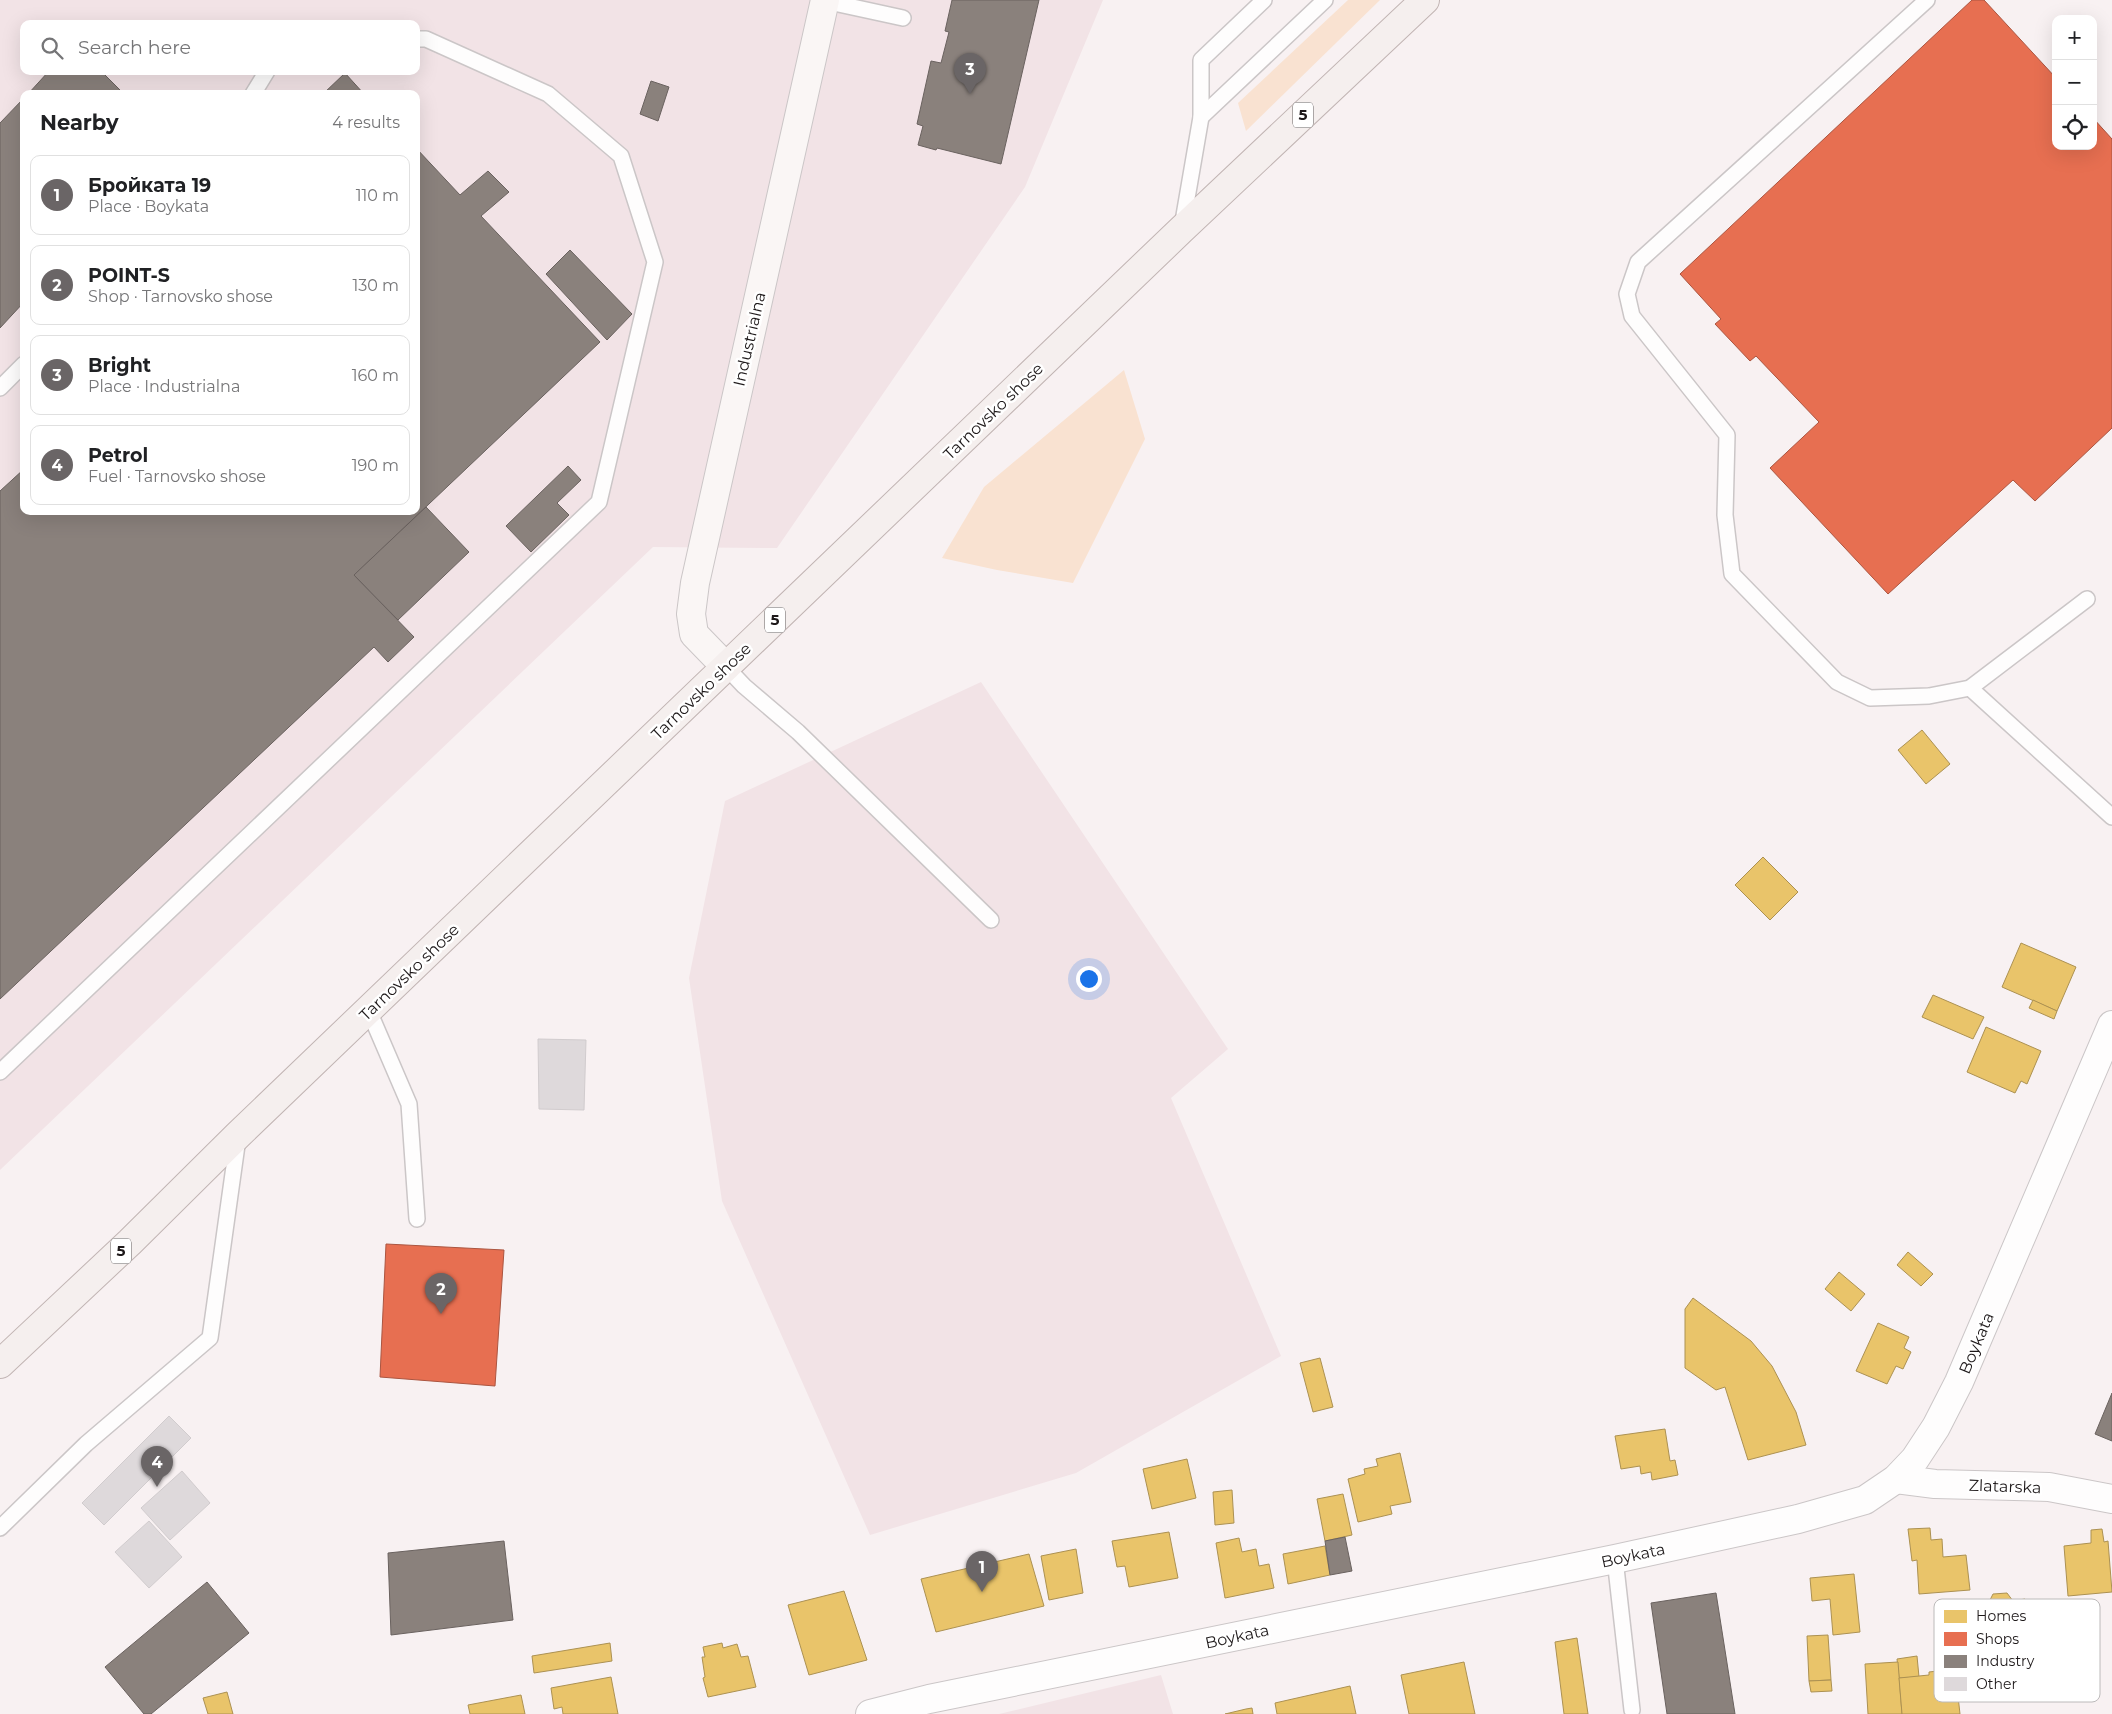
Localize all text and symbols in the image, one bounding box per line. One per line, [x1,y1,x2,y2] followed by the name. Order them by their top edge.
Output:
[2052,15,2097,150] map controls
[2052,15,2097,60] button: +
[20,20,420,75] search box
[38,34,66,62] icon: search
[78,36,191,59] text: Search here
[954,53,986,94] pin: 3
[2052,60,2097,105] button: −
[1293,102,1313,128] road number: 5
[2052,105,2097,150] button: locate
[40,110,119,135] text: Nearby
[332,113,400,132] text: 4 results
[88,174,211,197] text: Бройката 19
[54,186,60,205] text: 1
[356,186,399,205] text: 110 m
[88,197,209,216] text: Place · Boykata
[88,264,170,287] text: POINT-S
[52,276,62,295] text: 2
[352,276,399,295] text: 130 m
[88,287,273,306] text: Shop · Tarnovsko shose
[729,290,770,388] street label: Industrialna
[88,354,151,377] text: Bright
[940,359,1047,464] street label: Tarnovsko shose
[52,366,62,385] text: 3
[352,366,399,385] text: 160 m
[88,377,240,396] text: Place · Industrialna
[88,444,148,467] text: Petrol
[51,456,63,475] text: 4
[352,456,399,475] text: 190 m
[88,467,266,486] text: Fuel · Tarnovsko shose
[765,608,785,632] road number: 5
[648,639,755,744] street label: Tarnovsko shose
[356,920,463,1025] street label: Tarnovsko shose
[1076,966,1102,992] your location
[111,1238,131,1264] road number: 5
[425,1273,457,1314] pin: 2
[1955,1310,1998,1377] street label: Boykata
[141,1446,173,1487] pin: 4
[1968,1476,2042,1497] street label: Zlatarska
[1599,1539,1667,1572] street label: Boykata
[966,1551,998,1592] pin: 1
[1934,1599,2100,1702] legend
[1976,1607,2026,1625] text: Homes
[1203,1620,1271,1653] street label: Boykata
[1976,1630,2019,1648] text: Shops
[1976,1652,2035,1670] text: Industry
[1976,1675,2017,1693] text: Other

